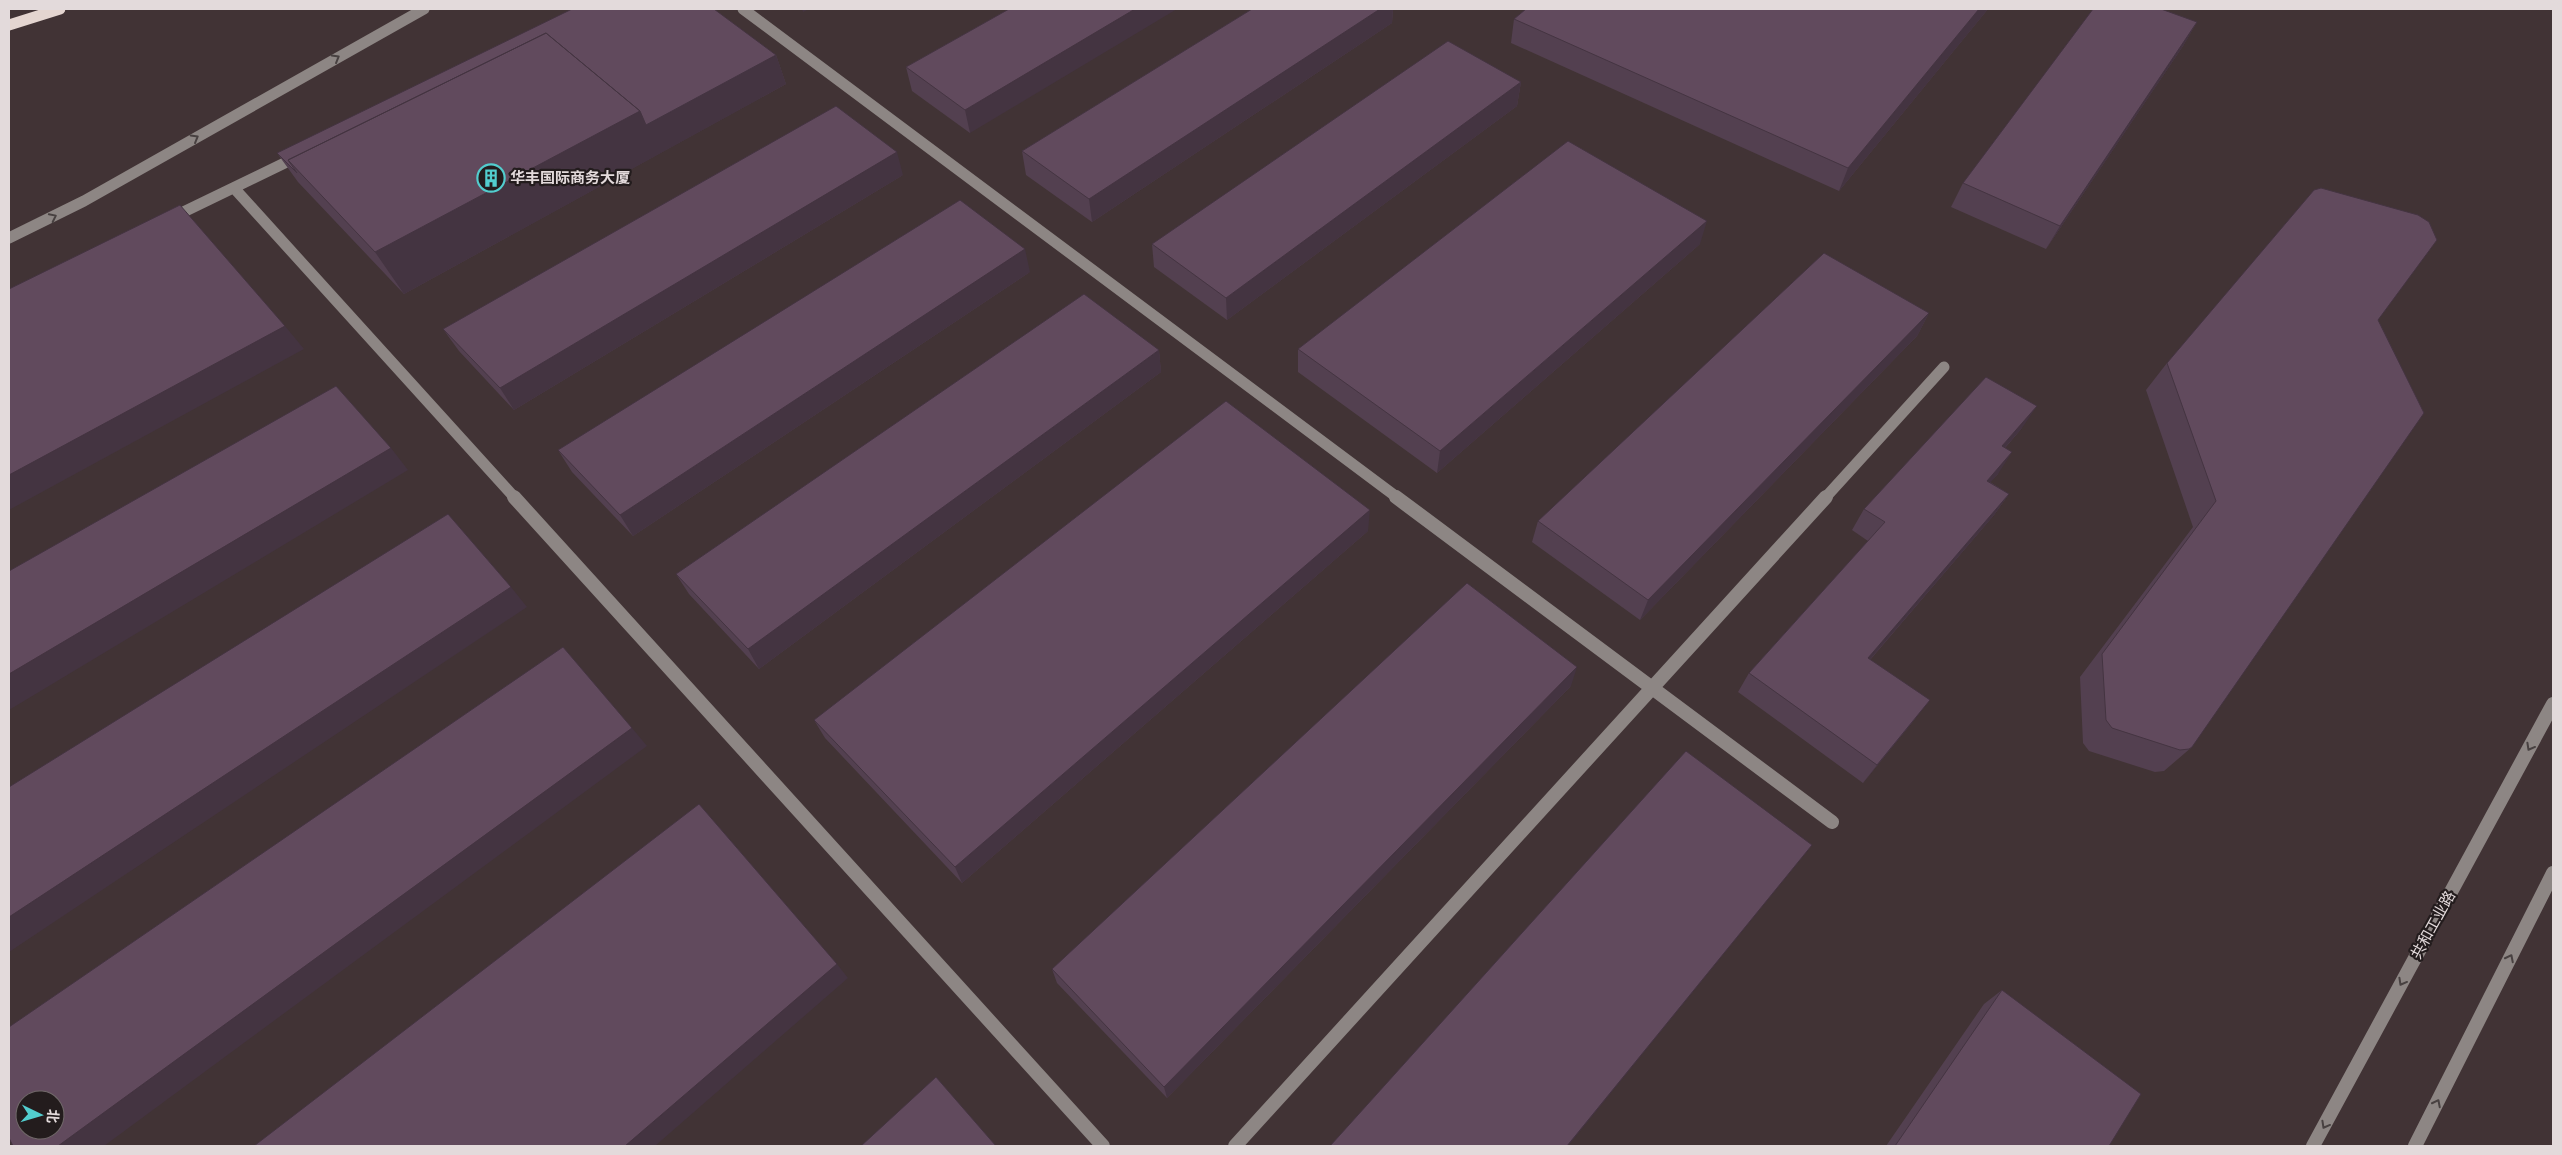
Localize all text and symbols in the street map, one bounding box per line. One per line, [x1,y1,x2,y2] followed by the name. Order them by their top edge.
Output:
[331,54,340,64] one-way arrow
[189,135,198,145] one-way arrow
[476,163,506,193] building icon: 华丰国际商务大厦
[510,168,630,186] place label: 华丰国际商务大厦
[47,213,56,223] one-way arrow
[2526,742,2536,751] one-way arrow
[2406,887,2458,962] street label: 共和工业路
[2504,954,2514,963] one-way arrow
[2398,977,2408,986] one-way arrow
[15,1090,65,1140] north arrow
[2431,1099,2441,1108] one-way arrow
[44,1108,63,1124] text: 北
[2321,1119,2331,1128] one-way arrow

